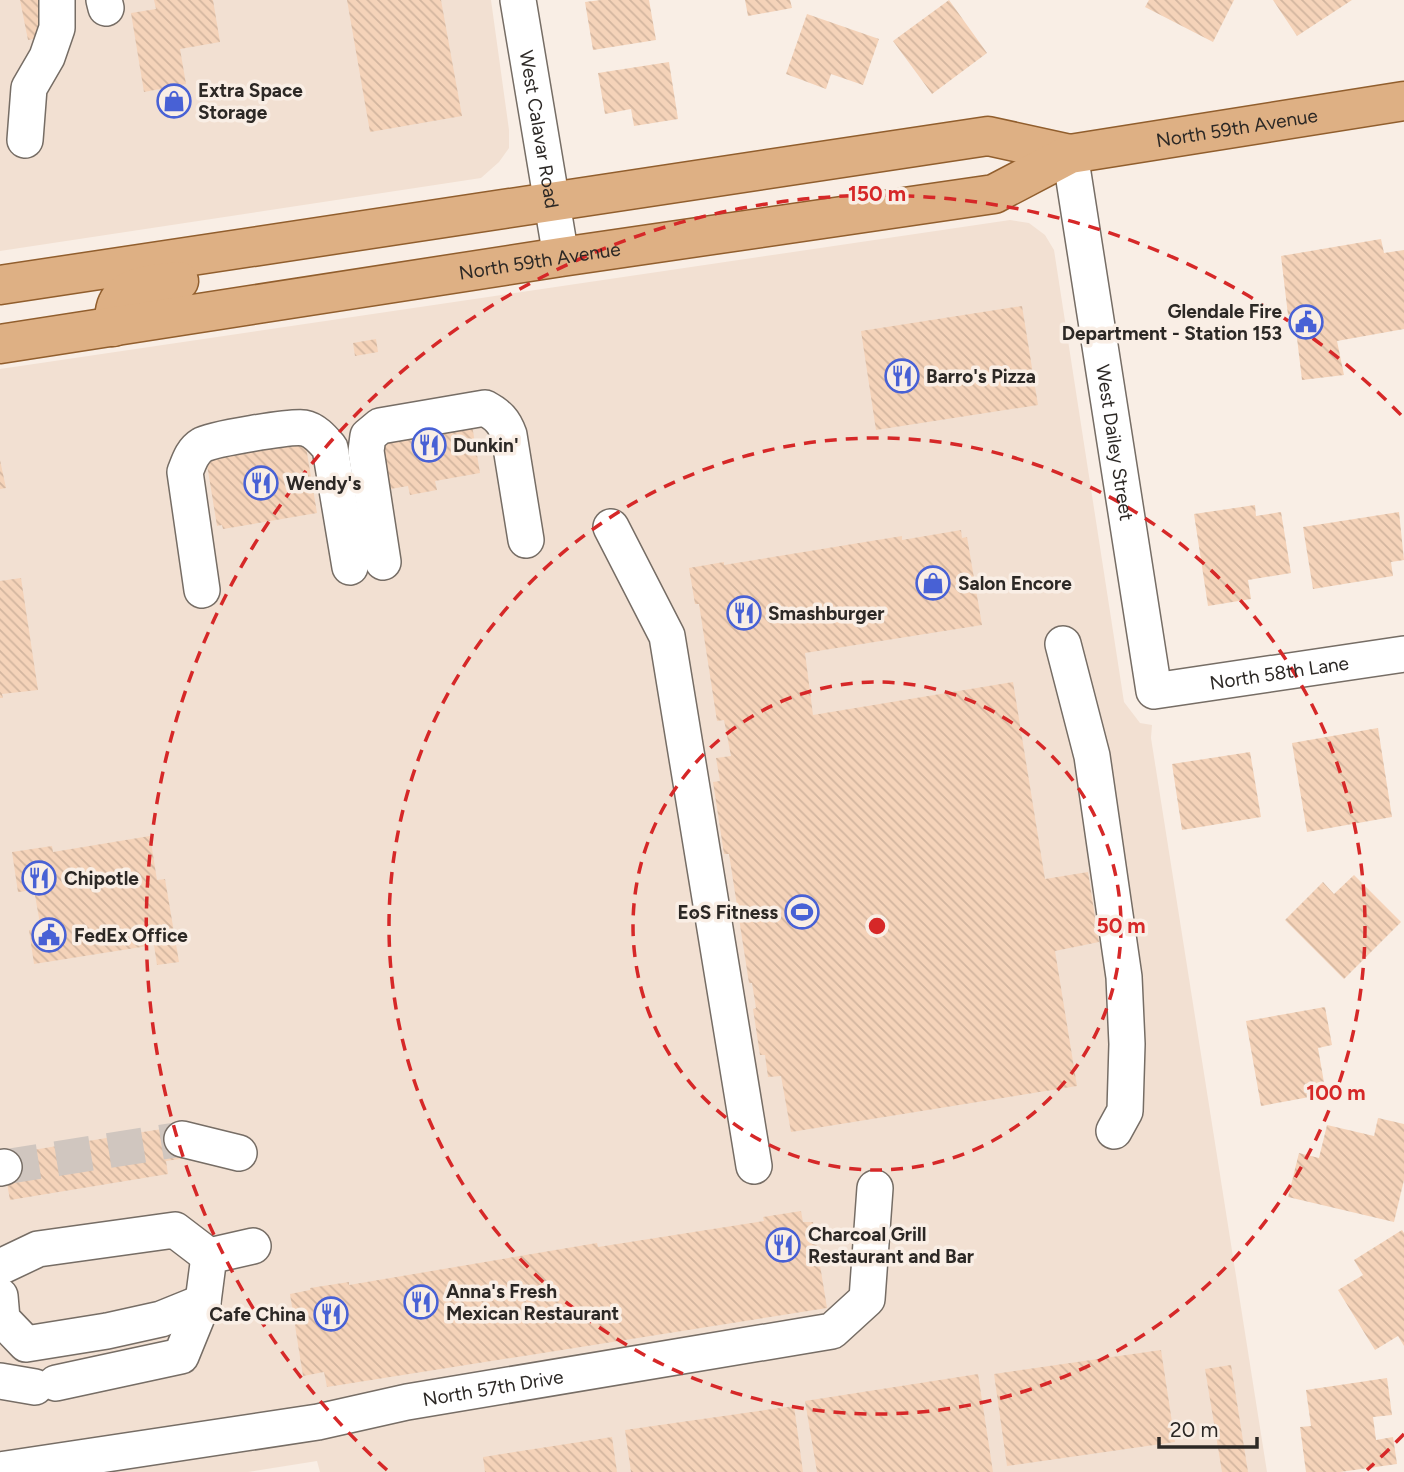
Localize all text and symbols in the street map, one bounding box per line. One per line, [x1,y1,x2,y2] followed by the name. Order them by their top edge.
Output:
[515,48,564,210] street label: West Calavar Road
[198,79,303,124] place label: Extra Space Storage
[155,82,193,120] shop icon: Extra Space Storage
[1154,104,1319,152] street label: North 59th Avenue
[848,181,906,206] text: 150 m
[457,237,622,285] street label: North 59th Avenue
[1062,300,1282,345] place label: Glendale Fire Department - Station 153
[1287,303,1325,341] public building icon: Glendale Fire Department - Station 153
[883,357,921,395] restaurant icon: Barro's Pizza
[1091,363,1138,522] street label: West Dailey Street
[926,365,1036,388] place label: Barro's Pizza
[410,426,448,464] restaurant icon: Dunkin'
[453,434,519,457] place label: Dunkin'
[242,464,280,502] restaurant icon: Wendy's
[286,472,361,495] place label: Wendy's
[914,564,952,602] shop icon: Salon Encore
[958,572,1072,595] place label: Salon Encore
[725,594,763,632] restaurant icon: Smashburger
[768,602,884,625] place label: Smashburger
[1208,651,1350,695] street label: North 58th Lane
[20,859,58,897] restaurant icon: Chipotle
[64,867,139,890] place label: Chipotle
[783,893,821,931] sports icon: EoS Fitness
[678,901,778,924] place label: EoS Fitness
[1096,913,1146,938] text: 50 m
[865,914,889,938] centre of rings
[30,916,68,954] public building icon: FedEx Office
[74,924,188,947] place label: FedEx Office
[1306,1080,1366,1105] text: 100 m
[808,1223,974,1268] place label: Charcoal Grill Restaurant and Bar
[764,1226,802,1264] restaurant icon: Charcoal Grill Restaurant and Bar
[446,1280,620,1325] place label: Anna's Fresh Mexican Restaurant
[402,1283,440,1321] restaurant icon: Anna's Fresh Mexican Restaurant
[312,1295,350,1333] restaurant icon: Cafe China
[209,1303,306,1326] place label: Cafe China
[421,1365,565,1411] street label: North 57th Drive
[1159,1406,1257,1450] scale bar
[1170,1417,1218,1442] text: 20 m

